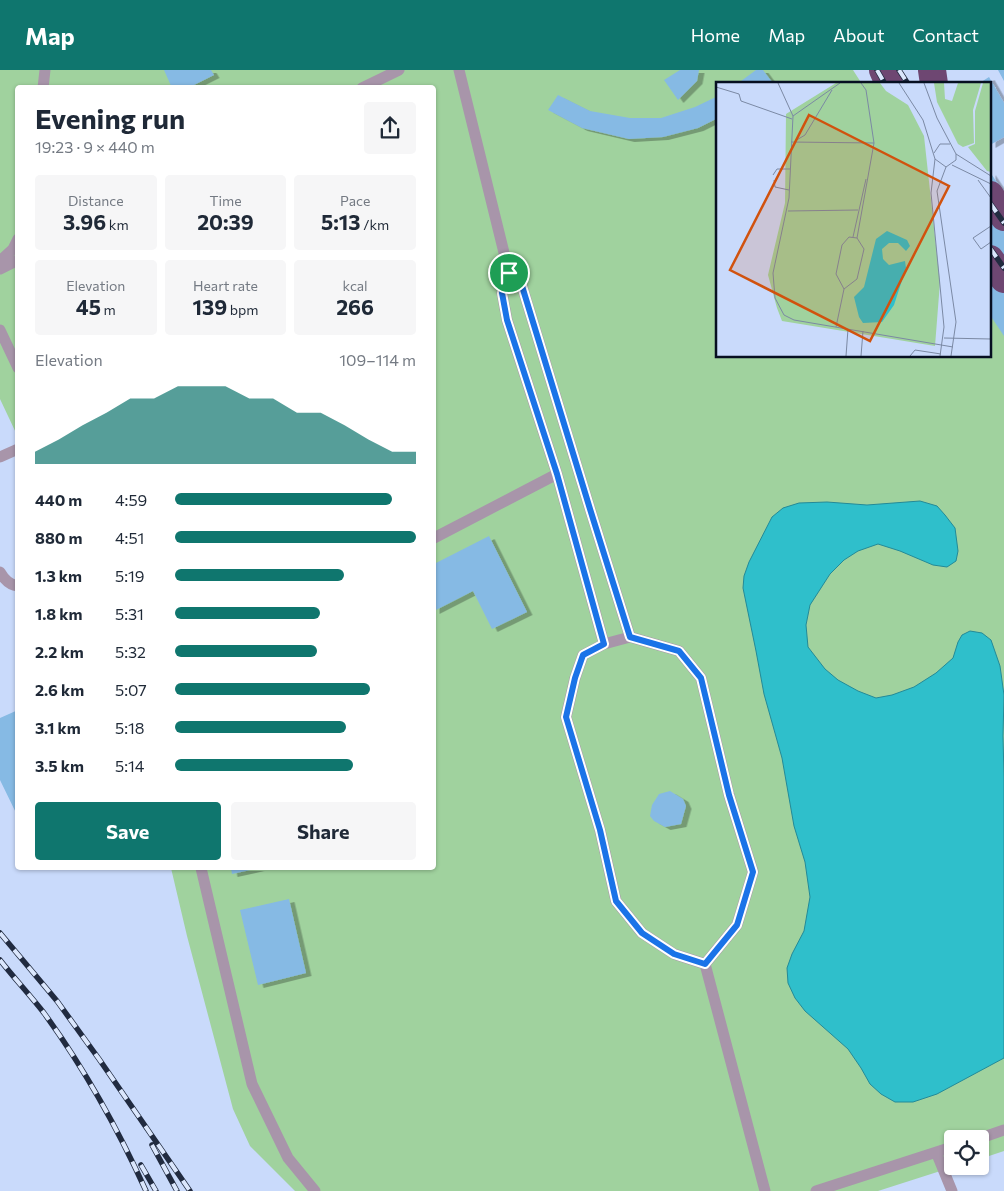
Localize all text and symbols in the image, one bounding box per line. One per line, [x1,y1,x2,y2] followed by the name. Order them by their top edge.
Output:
[25,21,75,50] text: Map
[691,24,740,46] text: Home
[768,24,805,46] text: Map
[833,24,885,46] text: About
[913,24,979,46] text: Contact
[716,82,992,358] inset map
[35,101,185,135] text: Evening run
[364,102,416,154] button: share
[35,137,155,156] text: 19:23 · 9 × 440 m
[68,192,124,209] text: Distance
[209,192,242,209] text: Time
[340,192,370,209] text: Pace
[63,209,106,234] text: 3.96
[197,209,254,234] text: 20:39
[321,209,361,234] text: 5:13
[106,216,129,233] text: km
[361,216,389,233] text: /km
[488,252,530,294] pin
[495,259,523,287] icon: arrive
[66,277,125,294] text: Elevation
[193,277,258,294] text: Heart rate
[343,277,368,294] text: kcal
[76,294,101,319] text: 45
[192,294,227,319] text: 139
[336,294,374,319] text: 266
[101,301,116,318] text: m
[227,301,259,318] text: bpm
[35,350,103,369] text: Elevation
[339,350,416,369] text: 109–114 m
[35,490,82,509] text: 440 m
[115,490,147,509] text: 4:59
[35,528,82,547] text: 880 m
[115,528,144,547] text: 4:51
[35,566,82,585] text: 1.3 km
[115,566,145,585] text: 5:19
[35,604,82,623] text: 1.8 km
[115,604,144,623] text: 5:31
[35,642,84,661] text: 2.2 km
[115,642,146,661] text: 5:32
[35,680,84,699] text: 2.6 km
[115,680,147,699] text: 5:07
[35,718,81,737] text: 3.1 km
[115,718,145,737] text: 5:18
[35,756,84,775] text: 3.5 km
[115,756,144,775] text: 5:14
[35,802,221,860] button: Save
[231,802,416,860] button: Share
[944,1130,989,1175] map controls
[944,1130,989,1175] button: locate

